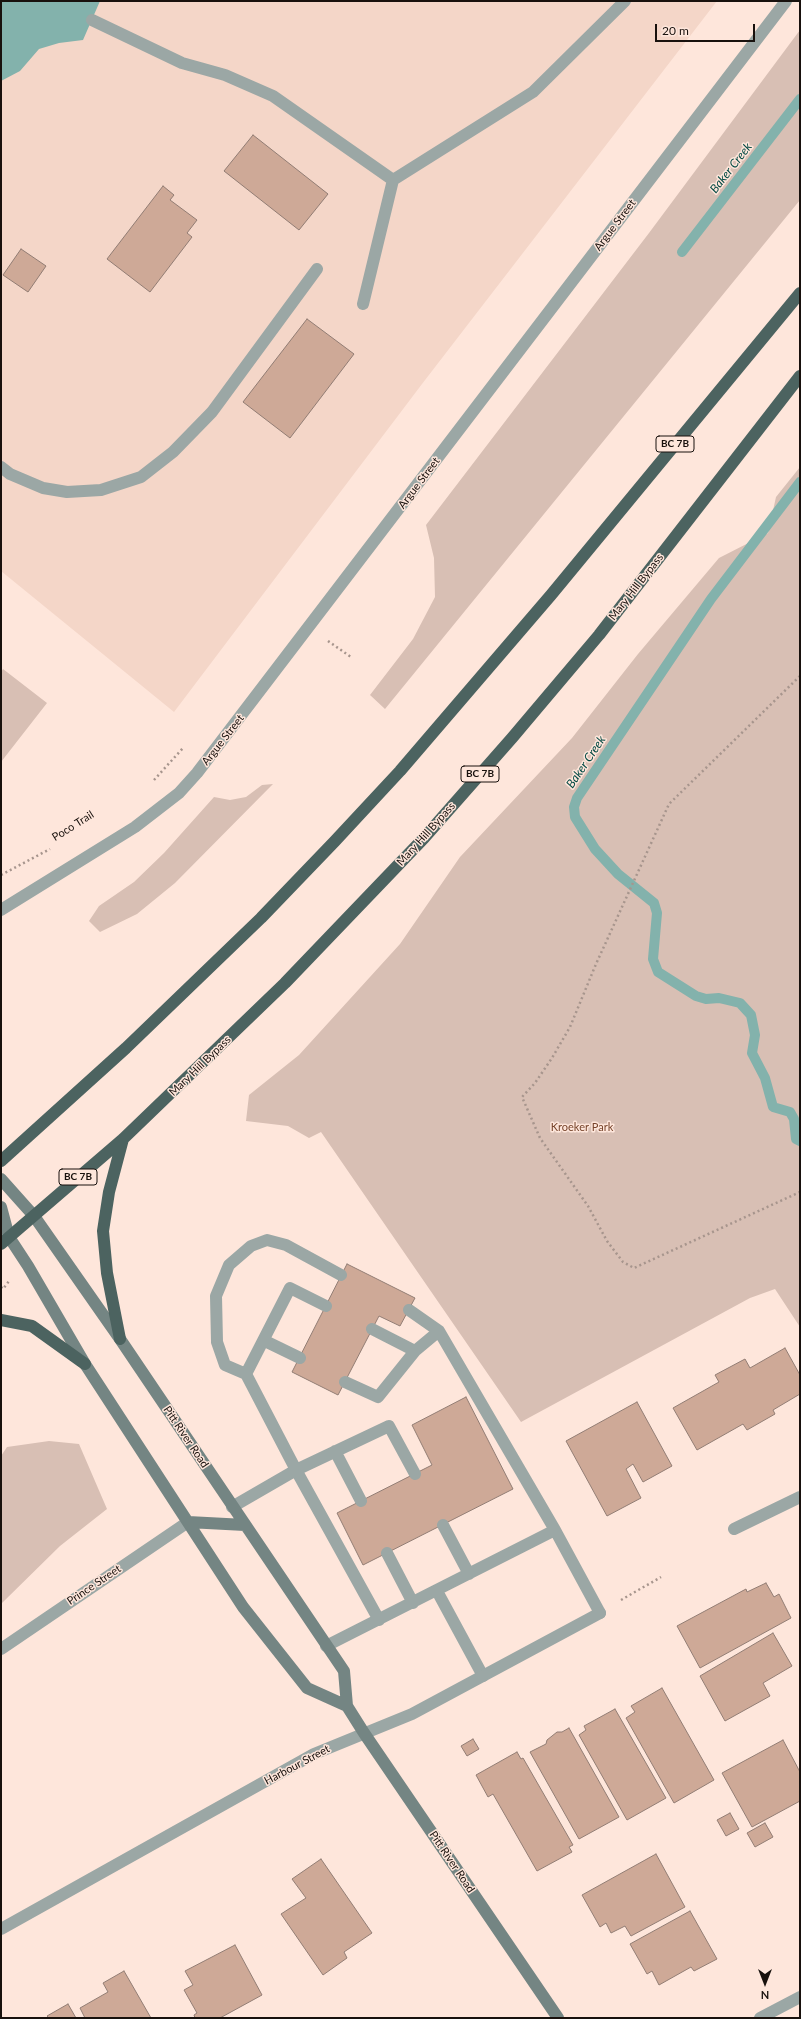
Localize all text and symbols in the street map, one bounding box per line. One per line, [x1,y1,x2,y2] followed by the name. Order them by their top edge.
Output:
[657,16,757,42] scale bar
[662,23,689,38] text: 20 m
[707,140,755,196] water label: Baker Creek
[591,197,639,253] street label: Argue Street
[656,436,694,452] road number: BC 7B
[395,455,443,511] street label: Argue Street
[606,551,666,623] street label: Mary Hill Bypass
[199,712,247,768] street label: Argue Street
[563,733,609,791] water label: Baker Creek
[461,766,499,782] road number: BC 7B
[394,800,458,868] street label: Mary Hill Bypass
[50,808,96,844] street label: Poco Trail
[166,1033,234,1099] street label: Mary Hill Bypass
[551,1120,613,1134] park label: Kroeker Park
[59,1169,97,1185] road number: BC 7B
[161,1404,211,1470] street label: Pitt River Road
[65,1562,123,1608] street label: Prince Street
[262,1742,332,1788] street label: Harbour Street
[427,1829,477,1895] street label: Pitt River Road
[745,1963,785,2003] north arrow
[761,1989,769,2002] text: N

